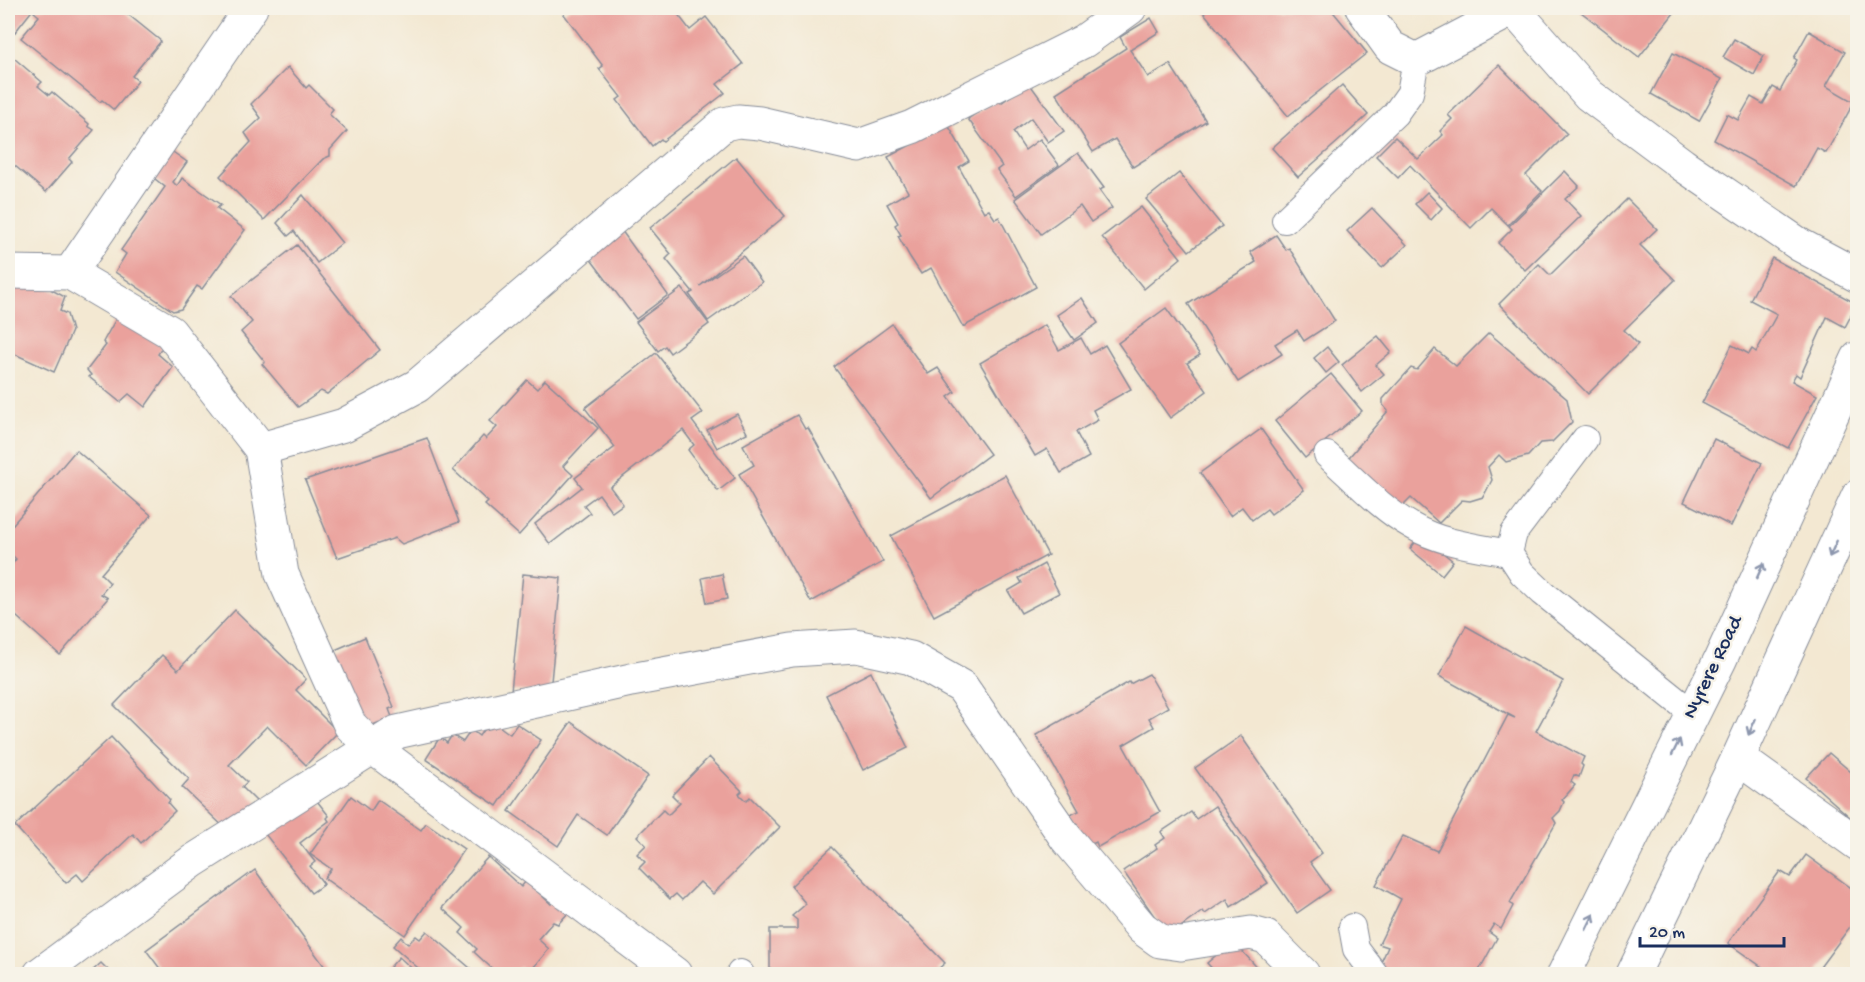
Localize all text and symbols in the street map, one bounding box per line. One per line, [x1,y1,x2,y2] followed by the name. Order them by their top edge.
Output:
[1826,540,1838,558] one-way arrow
[1755,563,1767,581] one-way arrow
[1678,611,1750,724] street label: Nyrere Road
[1746,717,1757,735] one-way arrow
[1670,738,1682,756] one-way arrow
[1640,910,1784,948] scale bar
[1585,913,1596,931] one-way arrow
[1649,923,1685,944] text: 20 m

